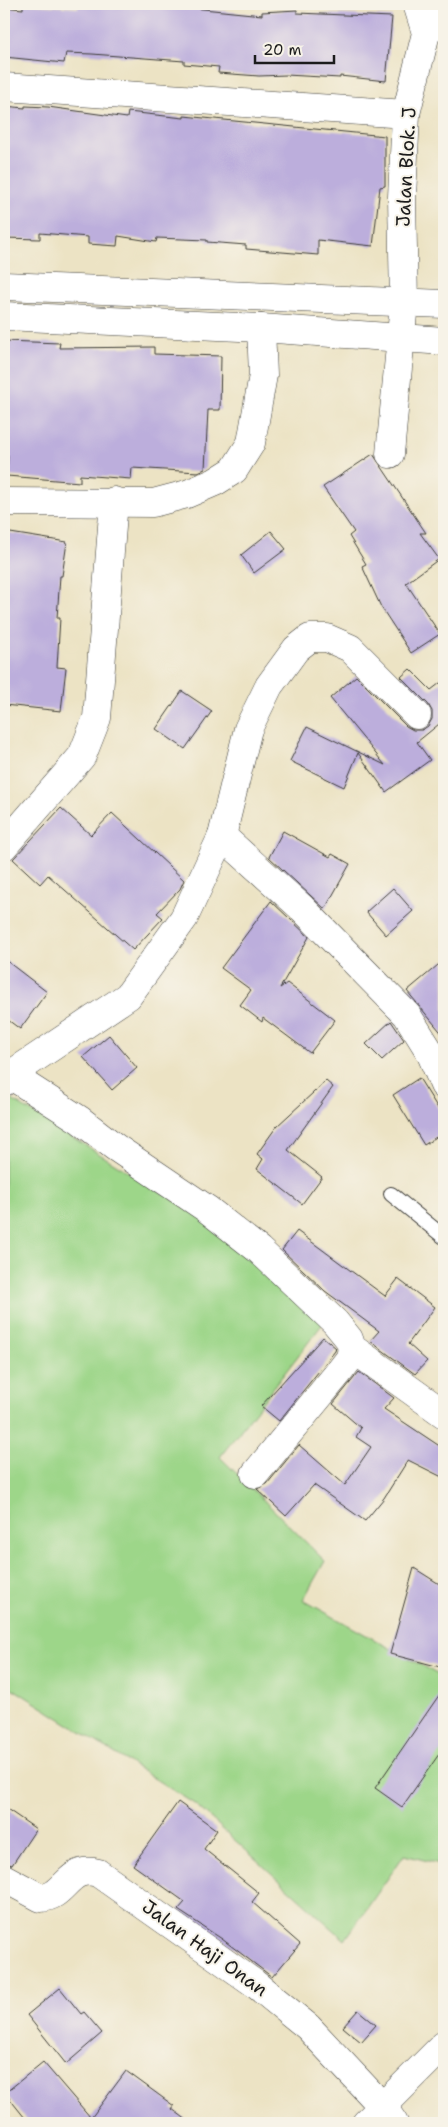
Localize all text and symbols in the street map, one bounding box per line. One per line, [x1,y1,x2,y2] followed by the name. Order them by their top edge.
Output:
[255,32,334,64] scale bar
[263,40,302,60] text: 20 m
[390,106,422,228] street label: Jalan Blok. J
[137,1894,273,2002] street label: Jalan Haji Onan

